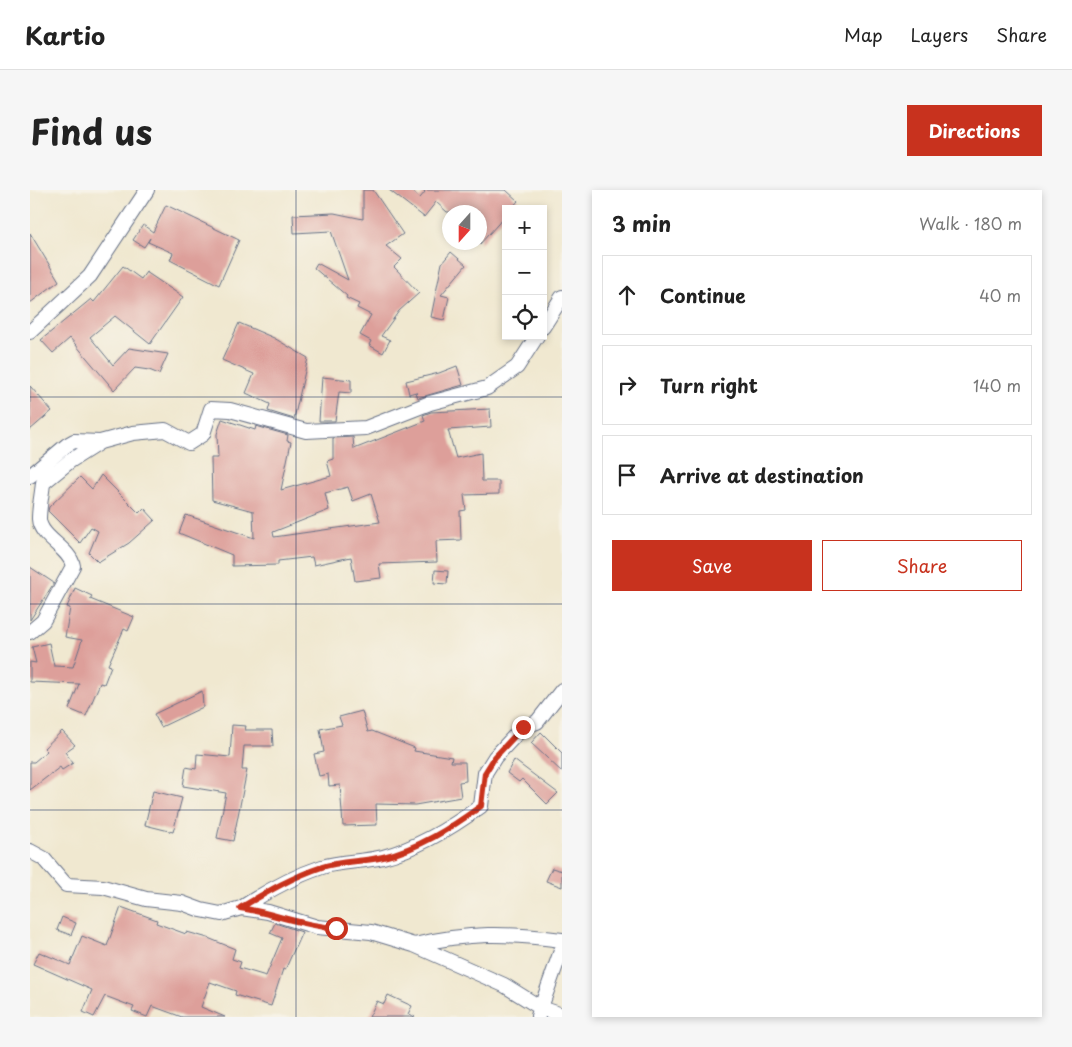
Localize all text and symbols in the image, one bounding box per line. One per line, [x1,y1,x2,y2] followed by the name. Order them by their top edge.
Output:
[25,17,105,53] text: Kartio
[844,21,883,48] text: Map
[911,21,968,48] text: Layers
[996,21,1047,48] text: Share
[30,104,152,157] text: Find us
[907,105,1042,156] button: Directions
[442,205,487,250] north arrow
[502,205,547,340] map controls
[502,205,547,250] button: +
[612,207,671,239] text: 3 min
[919,211,1022,235] text: Walk · 180 m
[502,250,547,295] button: −
[613,281,641,309] icon: ahead
[660,281,746,309] text: Continue
[979,283,1021,307] text: 40 m
[502,295,547,340] button: locate
[613,371,641,399] icon: right
[660,371,758,399] text: Turn right
[973,373,1021,397] text: 140 m
[613,461,641,489] icon: arrive
[660,461,864,489] text: Arrive at destination
[612,540,812,591] button: Save
[822,540,1022,591] button: Share
[512,716,535,739] route end
[325,917,348,940] route start

